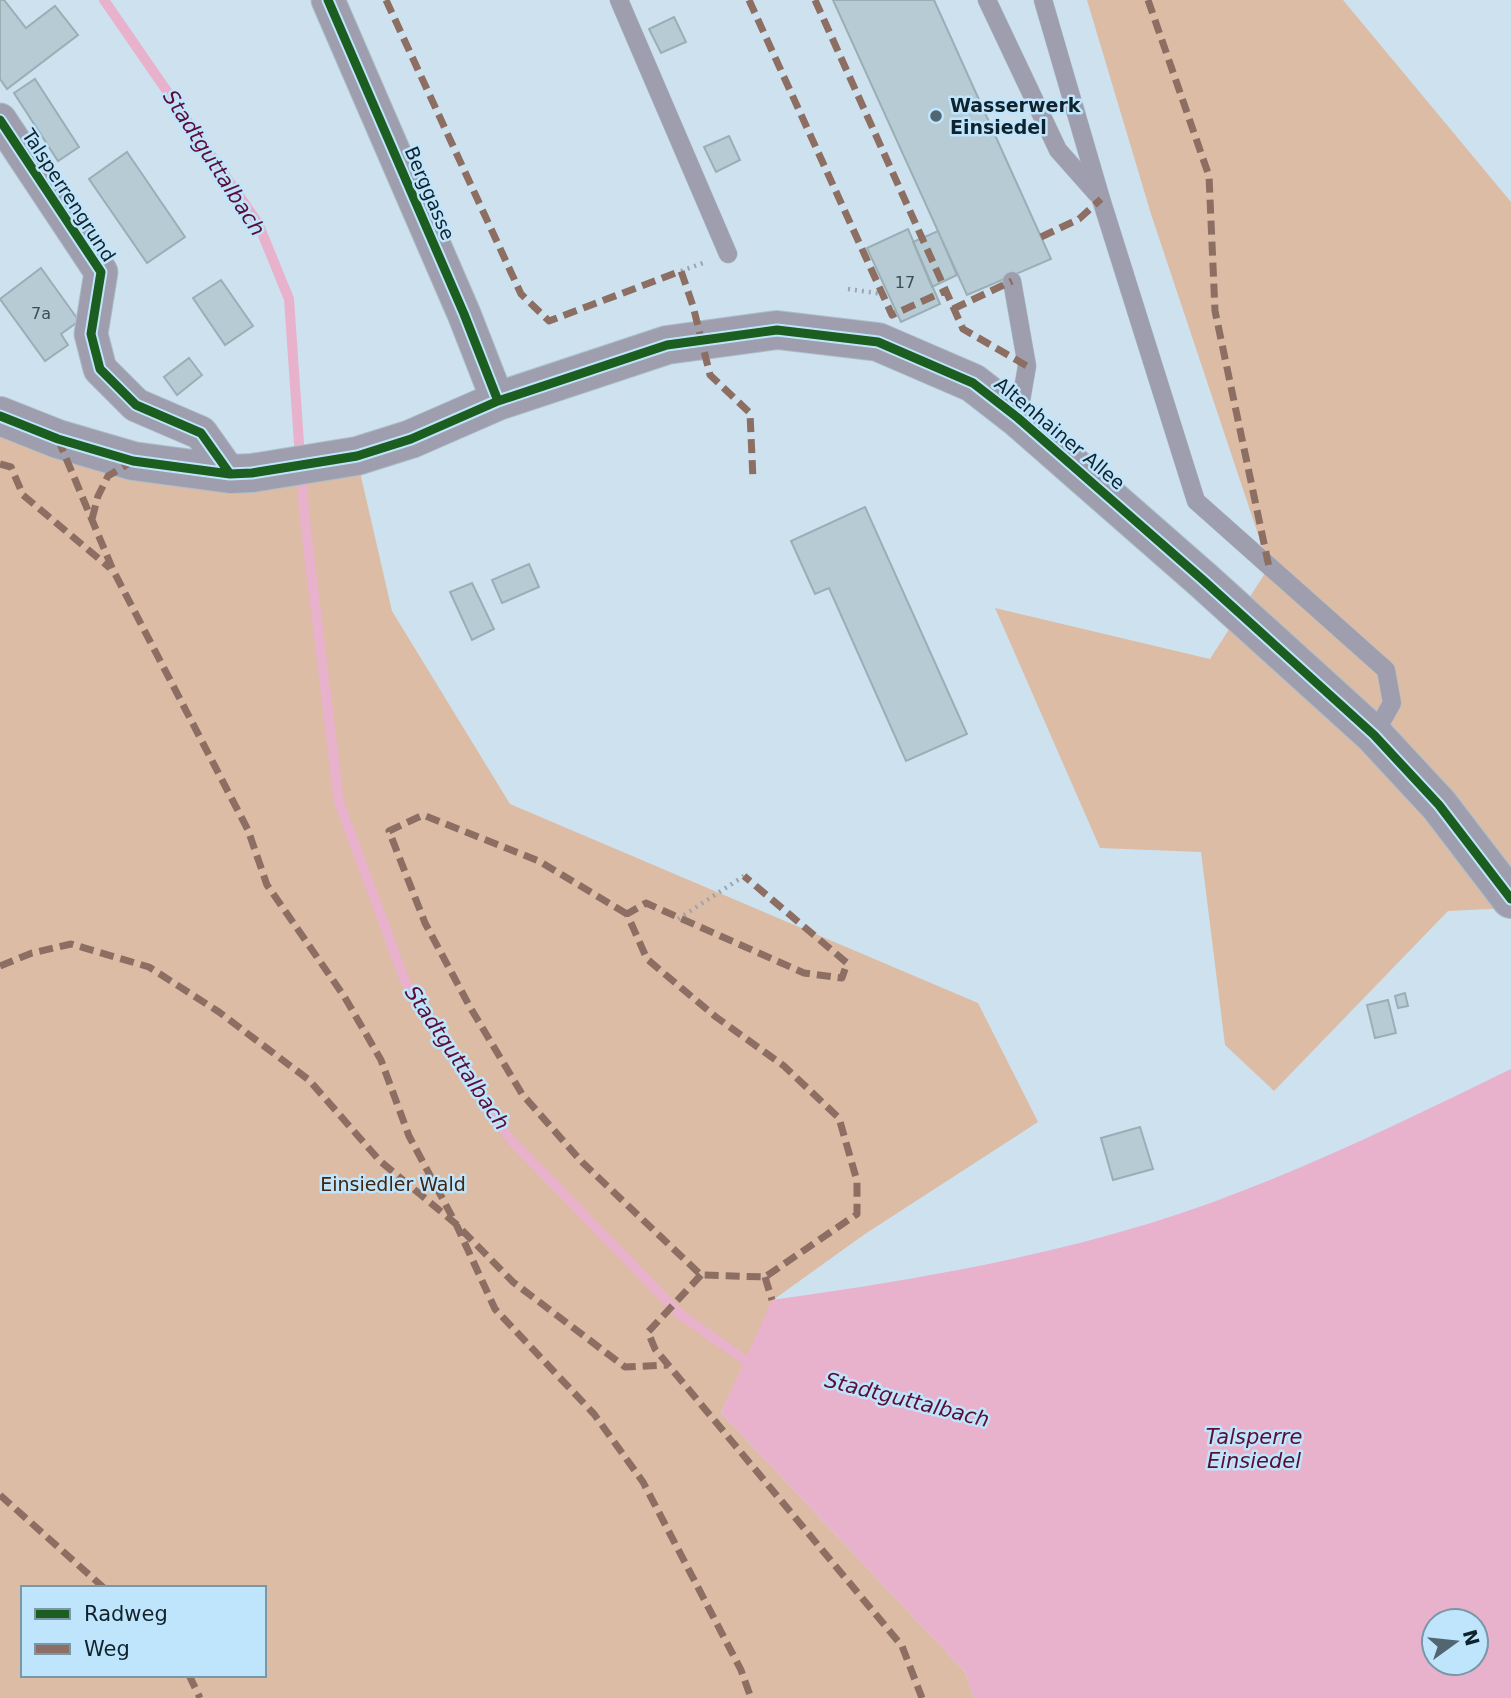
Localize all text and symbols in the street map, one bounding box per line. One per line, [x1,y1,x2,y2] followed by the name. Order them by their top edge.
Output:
[158,86,270,240] water label: Stadtguttalbach
[950,94,1081,138] place label: Wasserwerk Einsiedel
[928,108,944,124] marker: Wasserwerk Einsiedel
[17,124,120,265] street label: Talsperrengrund
[400,143,460,243] street label: Berggasse
[895,273,915,292] house number: 17
[31,304,51,323] house number: 7a
[991,372,1129,494] street label: Altenhainer Allee
[400,981,514,1135] water label: Stadtguttalbach
[320,1173,466,1195] park label: Einsiedler Wald
[822,1368,992,1432] water label: Stadtguttalbach
[1206,1425,1302,1473] water label: Talsperre Einsiedel
[21,1586,266,1677] legend
[84,1602,168,1626] text: Radweg
[1420,1607,1490,1677] north arrow
[1459,1627,1484,1648] text: N
[84,1637,130,1661] text: Weg

